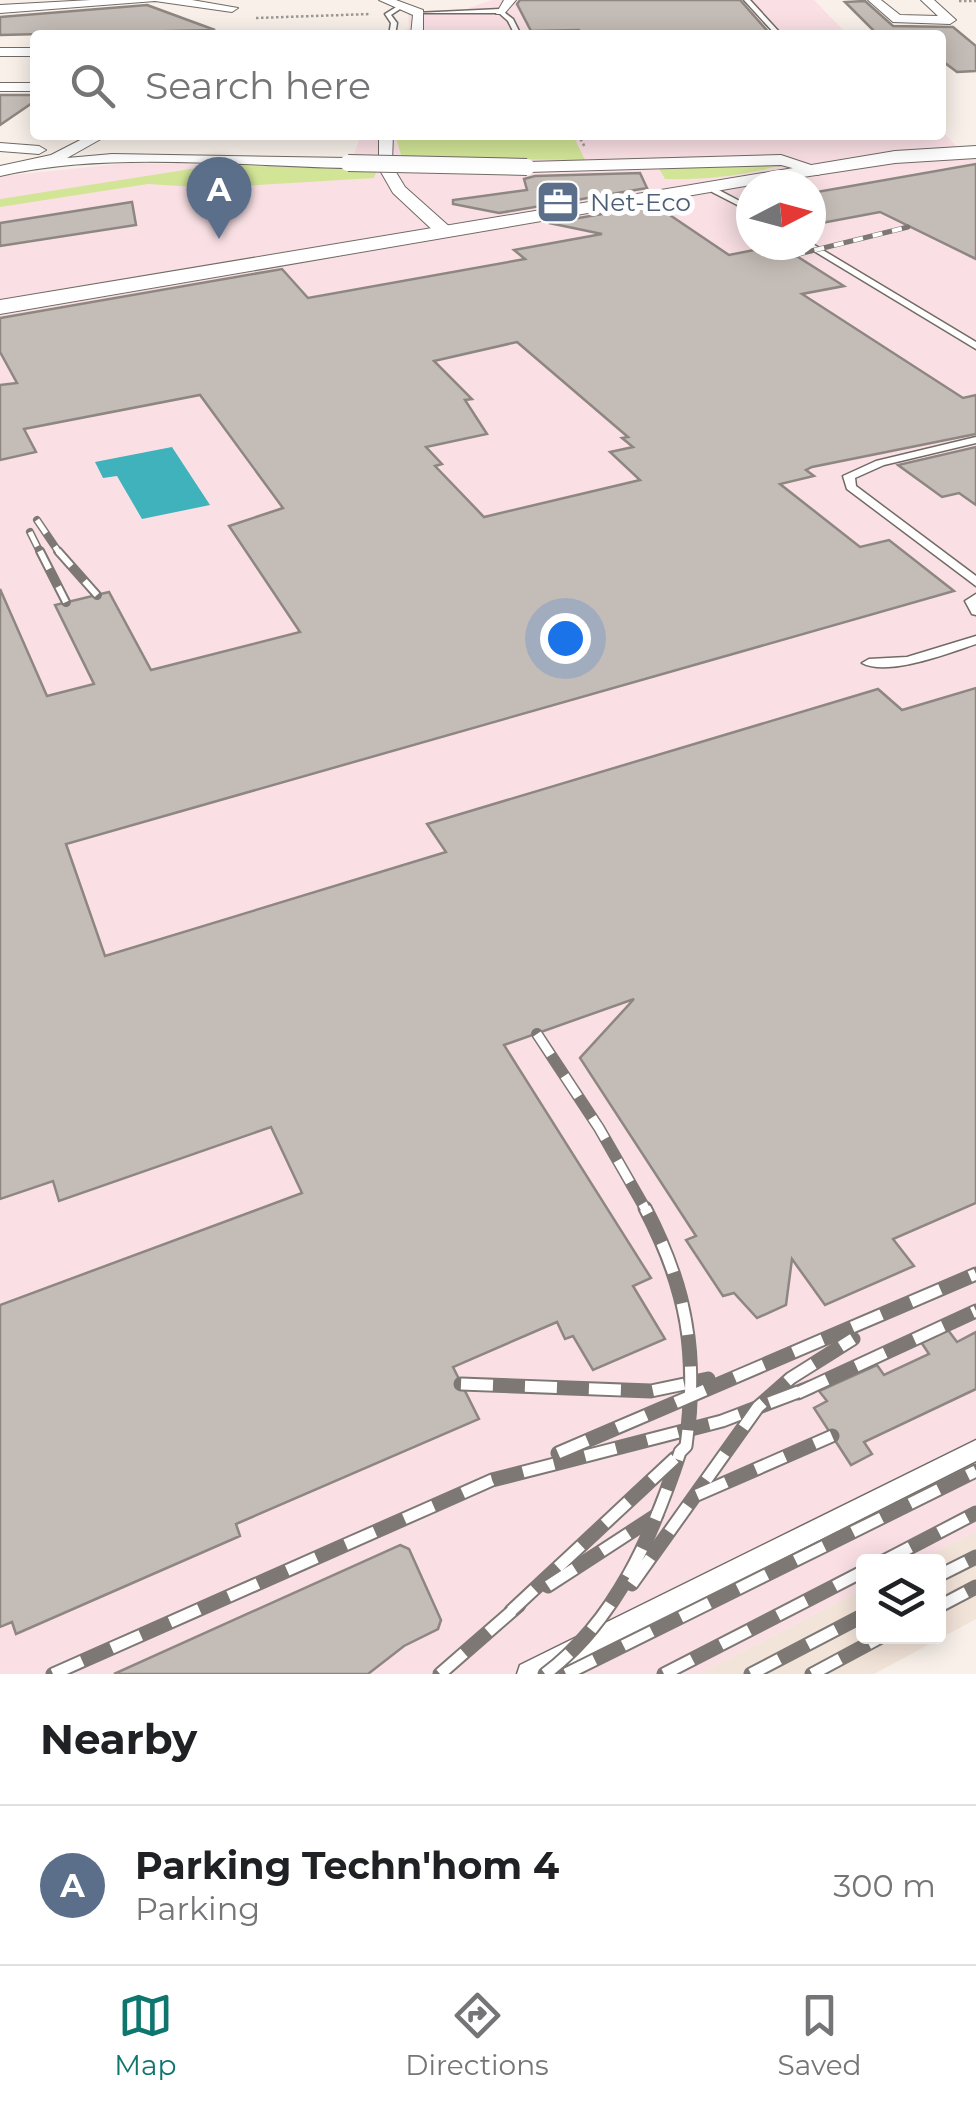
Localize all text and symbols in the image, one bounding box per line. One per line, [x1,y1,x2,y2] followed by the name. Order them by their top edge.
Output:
[30,30,946,140] search box
[65,58,120,113] icon: search
[145,62,371,109] text: Search here
[186,156,252,239] pin: A
[736,170,826,260] north arrow
[535,179,581,225] office icon: Net-Eco
[590,187,691,217] place label: Net-Eco
[540,613,591,664] your location
[856,1554,946,1644] map controls
[856,1554,946,1644] button: layers
[40,1713,197,1765] text: Nearby
[135,1842,559,1889] text: Parking Techn'hom 4
[60,1866,85,1905] text: A
[833,1866,936,1905] text: 300 m
[135,1889,260,1928] text: Parking
[114,1988,177,2082] tab: Map
[405,1988,549,2082] tab: Directions
[777,1988,862,2082] tab: Saved

